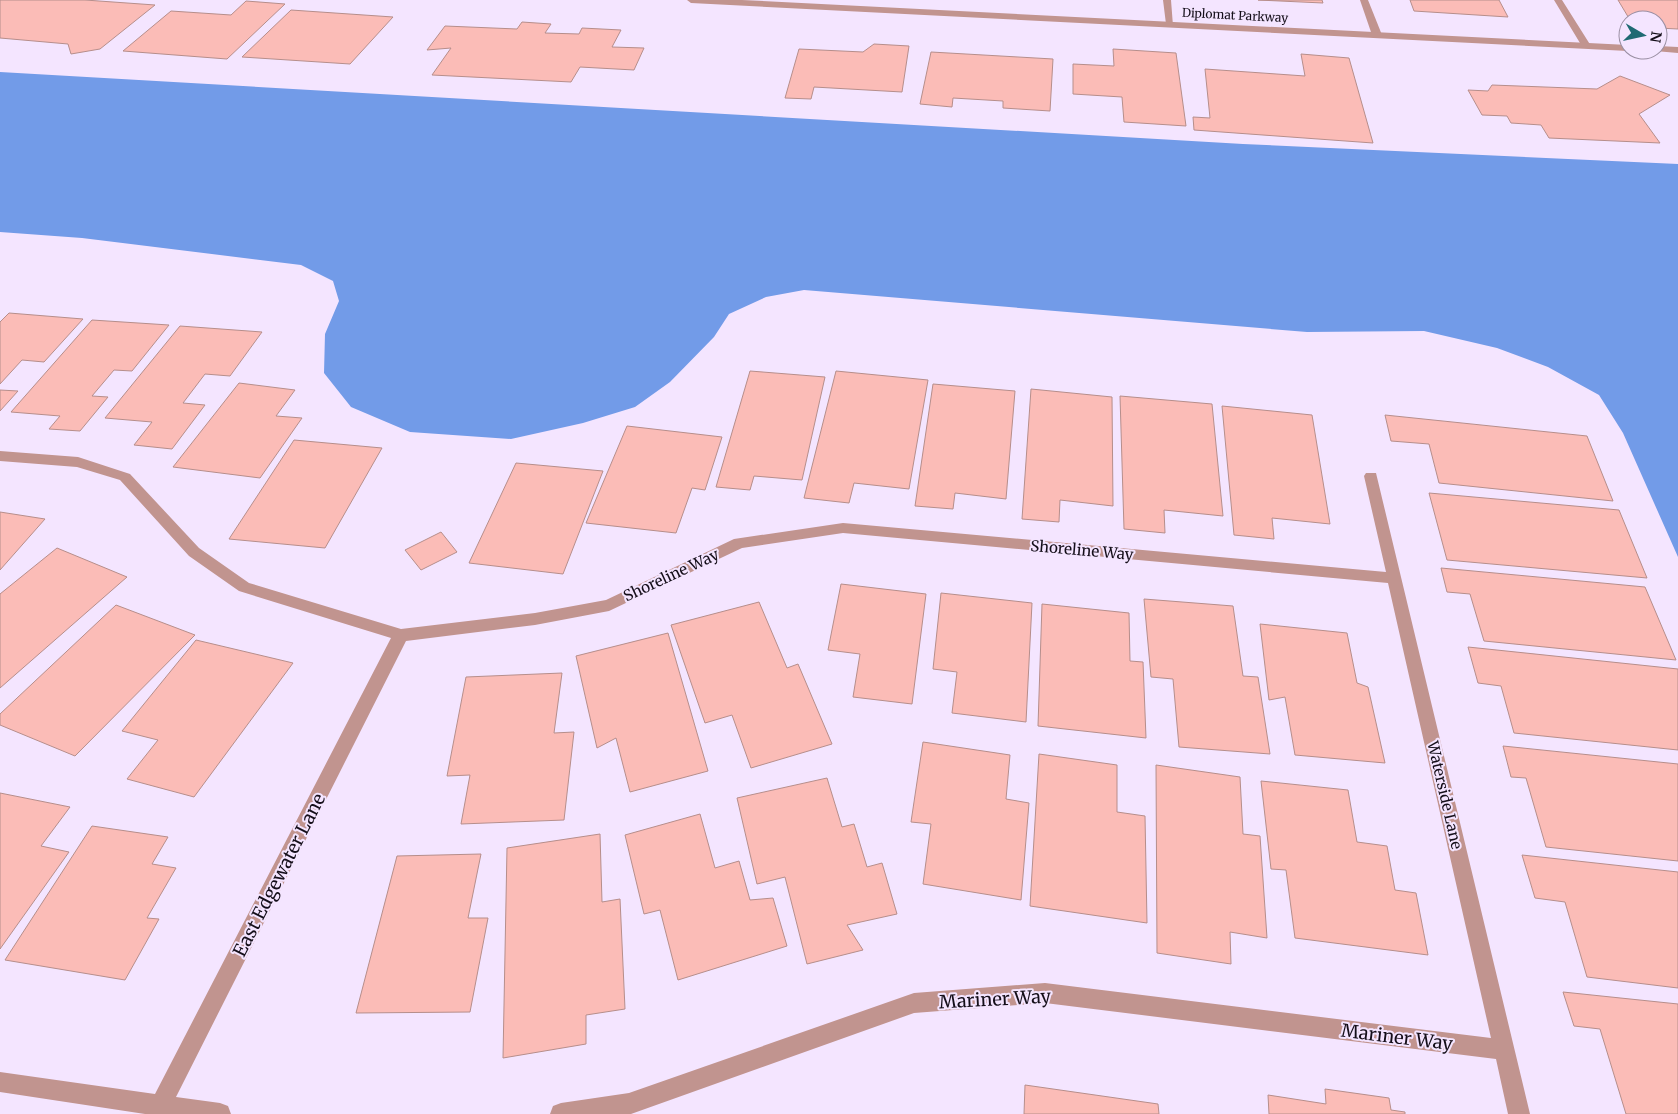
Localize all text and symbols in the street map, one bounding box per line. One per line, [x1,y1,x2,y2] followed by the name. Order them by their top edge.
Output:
[1181,5,1289,25] street label: Diplomat Parkway
[1618,10,1668,60] north arrow
[1646,30,1666,44] text: N
[1030,536,1135,564] street label: Shoreline Way
[620,544,722,605] street label: Shoreline Way
[1423,738,1467,851] street label: Waterside Lane
[228,789,330,961] street label: East Edgewater Lane
[938,985,1052,1013] street label: Mariner Way
[1340,1019,1455,1055] street label: Mariner Way

